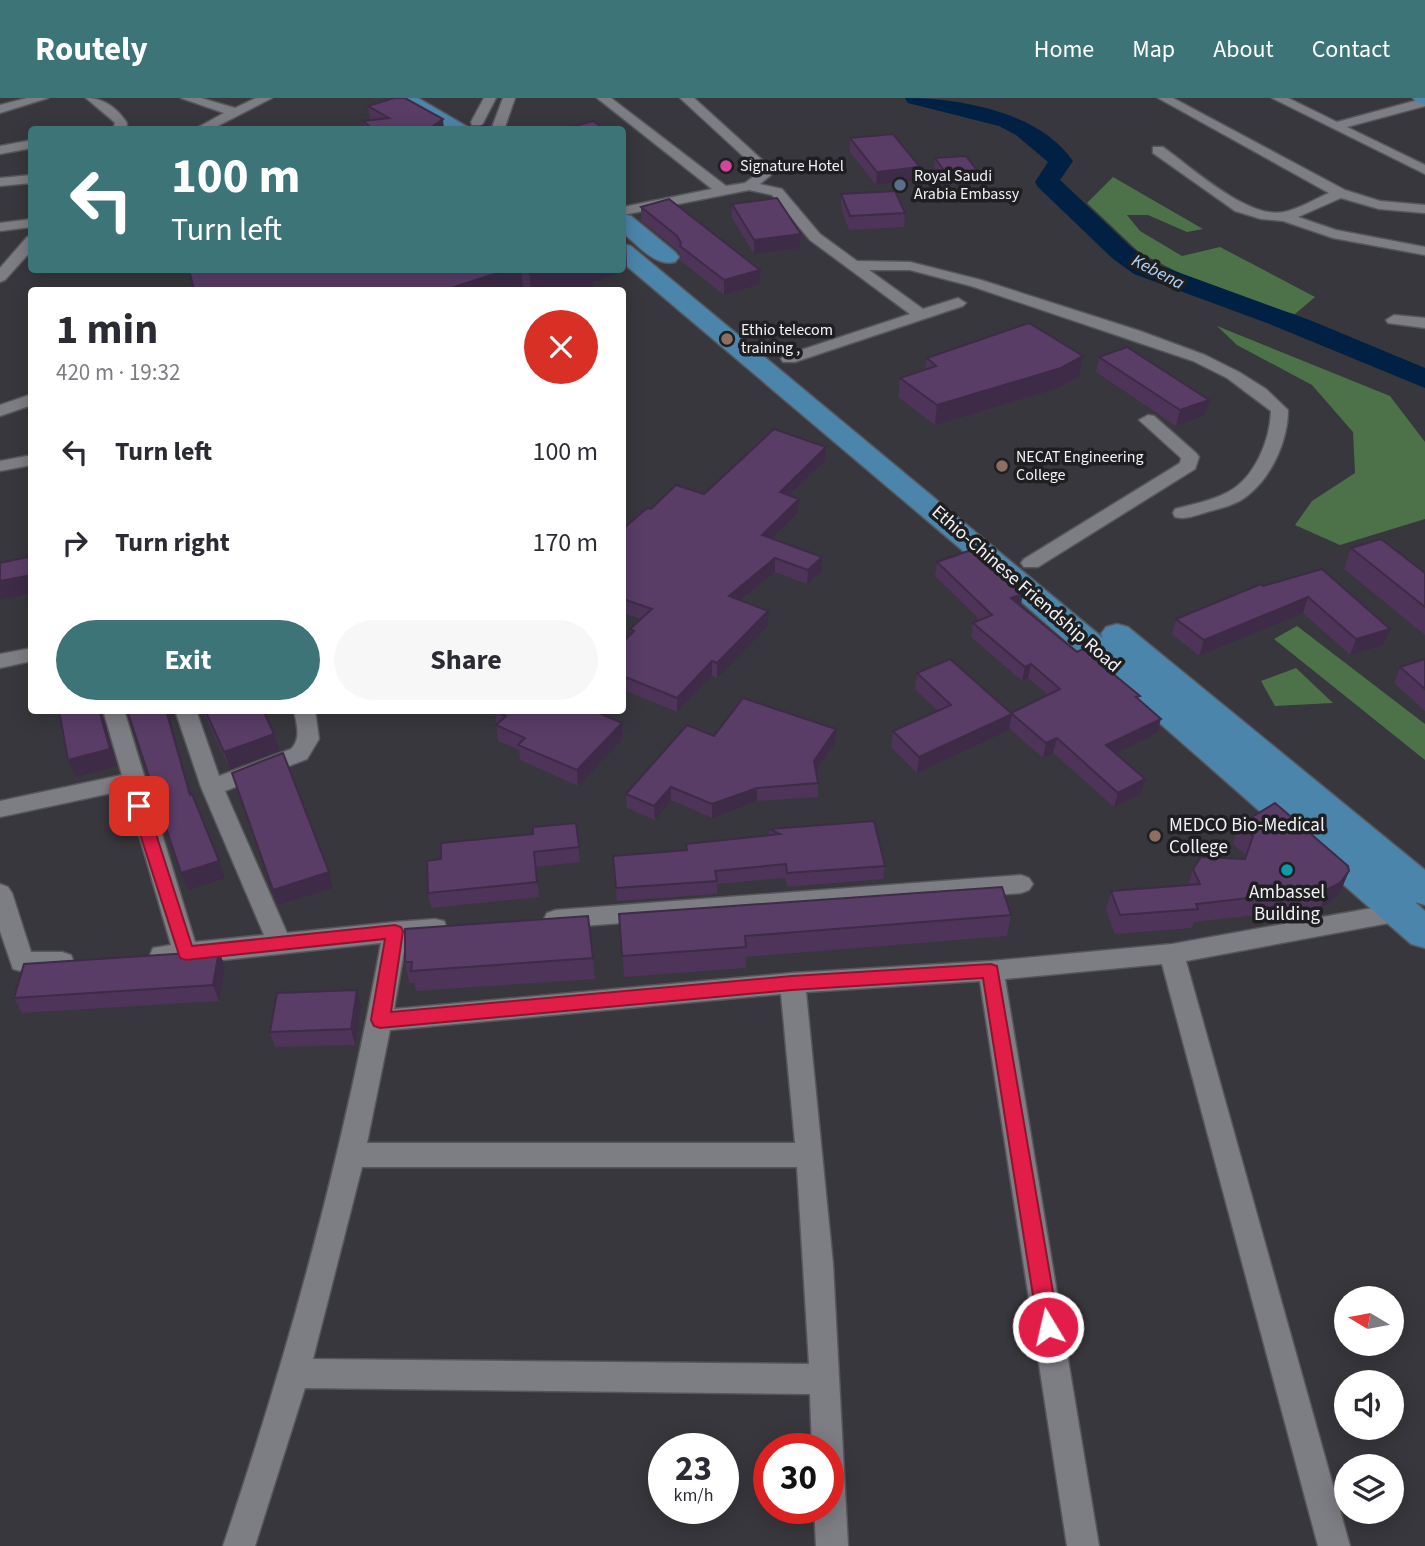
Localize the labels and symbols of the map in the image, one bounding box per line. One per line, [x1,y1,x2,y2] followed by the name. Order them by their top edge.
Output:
[740,155,844,177] place label: Signature Hotel
[718,158,734,174] marker: Signature Hotel
[914,165,1020,205] place label: Royal Saudi Arabia Embassy
[892,177,908,193] marker: Royal Saudi Arabia Embassy
[1127,248,1189,296] water label: Kebena
[741,319,833,359] place label: Ethio telecom training ,
[719,331,735,347] marker: Ethio telecom training ,
[1016,446,1144,486] place label: NECAT Engineering College
[994,458,1010,474] marker: NECAT Engineering College
[925,499,1127,679] street label: Ethio-Chinese Friendship Road
[109,776,169,836] pin
[1169,812,1325,861] place label: MEDCO Bio-Medical College
[1147,828,1163,844] marker: MEDCO Bio-Medical College
[1279,862,1295,878] marker: Ambassel Building
[1249,879,1325,928] place label: Ambassel Building
[1334,1286,1404,1356] north arrow
[1011,1290,1085,1364] position arrow
[753,1433,844,1524] speed limit sign: 30

